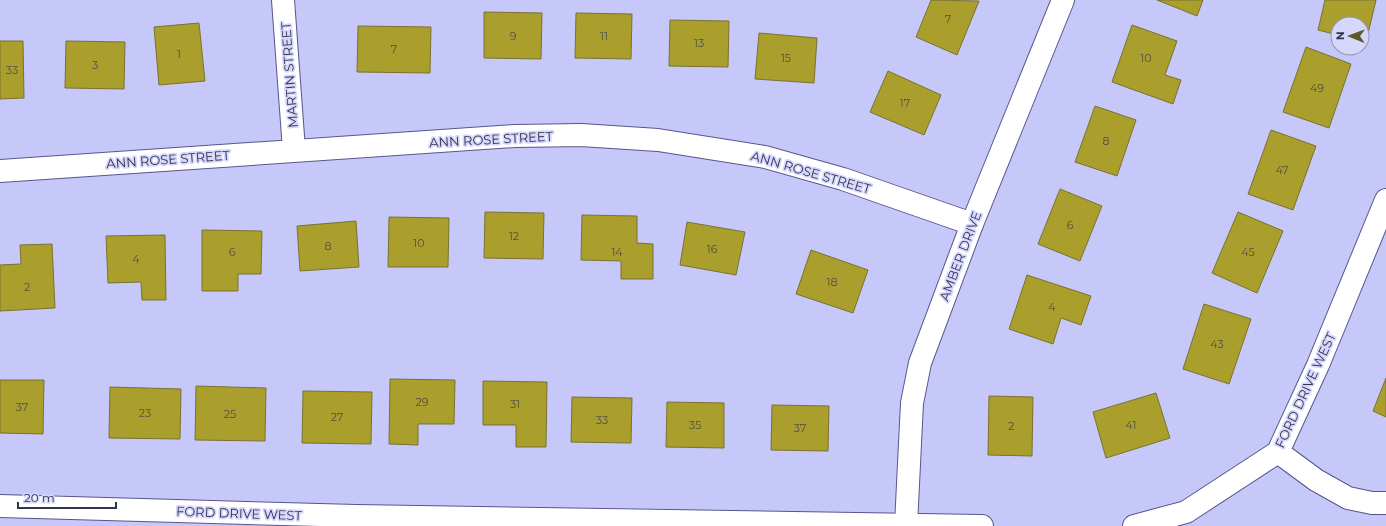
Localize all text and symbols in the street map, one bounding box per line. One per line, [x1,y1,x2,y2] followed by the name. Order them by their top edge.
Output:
[945,12,951,26] house number: 7
[1330,16,1370,56] north arrow
[277,21,301,128] street label: MARTIN STREET
[510,29,517,43] house number: 9
[600,29,608,43] house number: 11
[1333,31,1347,40] text: N
[694,36,704,50] house number: 13
[391,42,397,56] house number: 7
[177,47,181,61] house number: 1
[781,51,791,65] house number: 15
[1140,51,1152,65] house number: 10
[92,58,98,72] house number: 3
[6,63,18,77] house number: 33
[1310,81,1324,95] house number: 49
[900,96,910,110] house number: 17
[429,128,554,150] street label: ANN ROSE STREET
[1102,134,1110,148] house number: 8
[106,147,231,171] street label: ANN ROSE STREET
[749,147,873,197] street label: ANN ROSE STREET
[1275,163,1289,177] house number: 47
[936,209,984,303] street label: AMBER DRIVE
[1067,218,1074,232] house number: 6
[509,229,519,243] house number: 12
[413,236,425,250] house number: 10
[324,239,332,253] house number: 8
[707,242,718,256] house number: 16
[229,245,236,259] house number: 6
[611,245,623,259] house number: 14
[1241,245,1255,259] house number: 45
[132,252,140,266] house number: 4
[827,275,838,289] house number: 18
[24,280,30,294] house number: 2
[1048,300,1056,314] house number: 4
[1271,329,1339,450] street label: FORD DRIVE WEST
[1210,337,1224,351] house number: 43
[416,395,429,409] house number: 29
[510,397,520,411] house number: 31
[16,400,28,414] house number: 37
[139,406,151,420] house number: 23
[224,407,236,421] house number: 25
[331,410,343,424] house number: 27
[596,413,608,427] house number: 33
[689,418,701,432] house number: 35
[1126,418,1136,432] house number: 41
[1008,419,1014,433] house number: 2
[794,421,806,435] house number: 37
[18,484,116,510] scale bar
[24,490,55,505] text: 20 m
[176,503,303,523] street label: FORD DRIVE WEST

